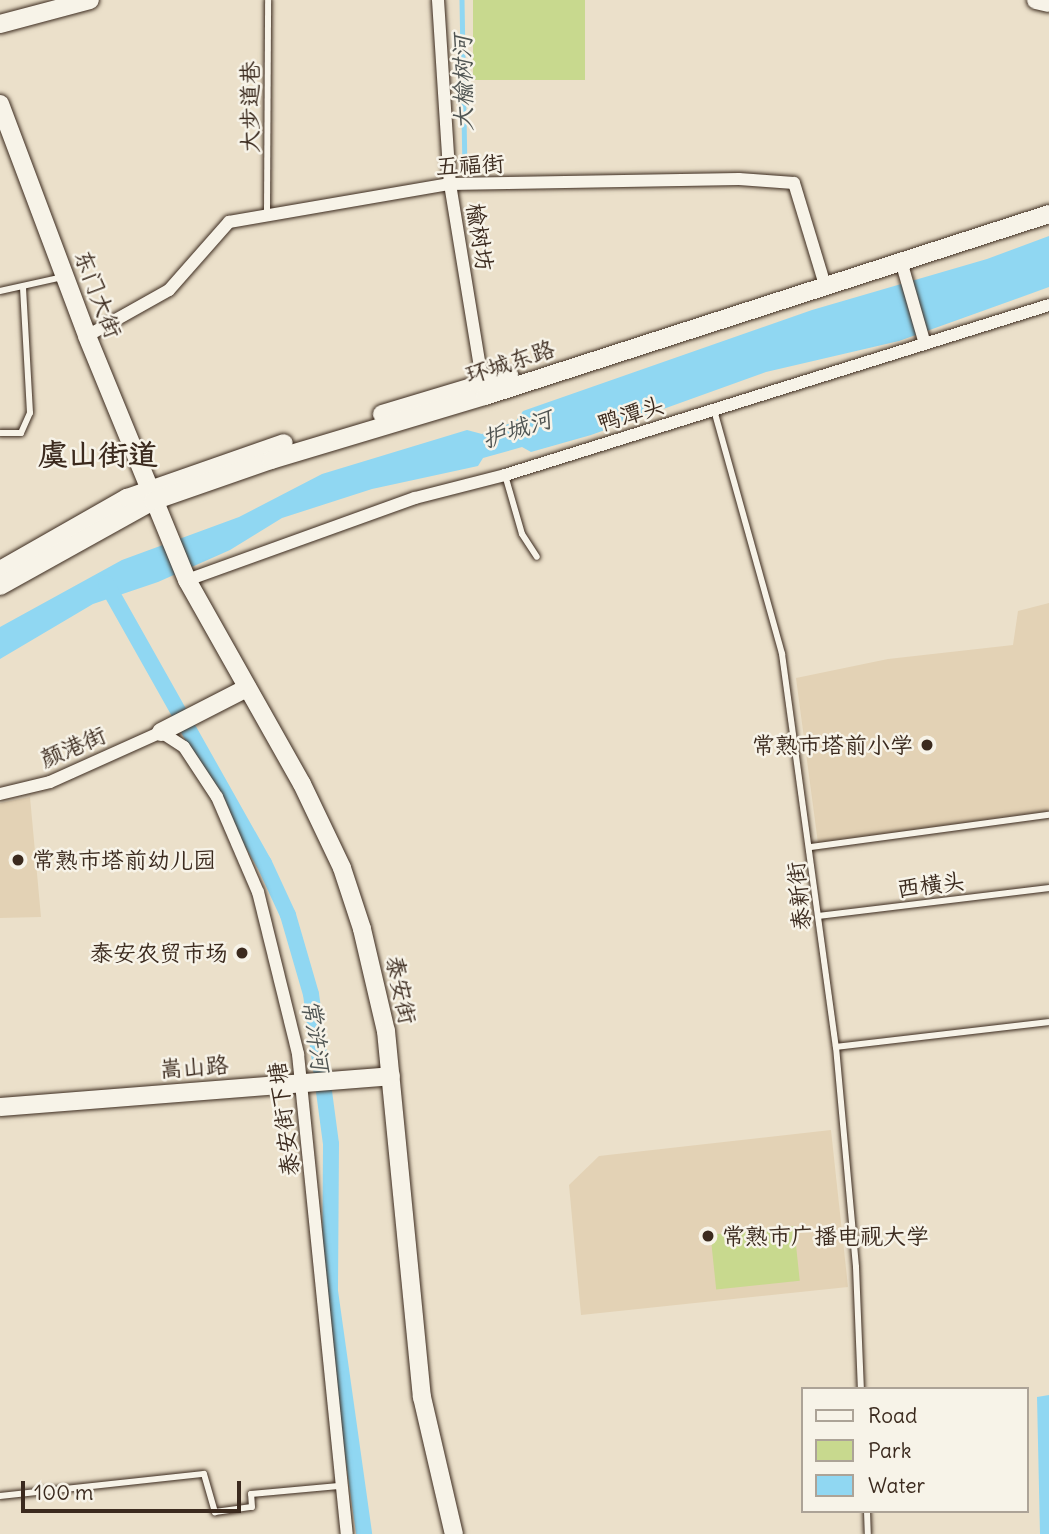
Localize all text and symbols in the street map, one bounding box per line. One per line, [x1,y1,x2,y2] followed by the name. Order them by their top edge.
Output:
[448,35,478,131] water label: 大榆树河
[236,61,264,153] street label: 大步道巷
[435,149,505,181] street label: 五福街
[461,201,499,273] street label: 榆树坊
[69,246,127,342] street label: 东门大街
[462,335,558,389] street label: 环城东路
[594,391,668,437] street label: 鸭潭头
[478,404,556,454] water label: 护城河
[38,436,158,472] district label: 虞山街道
[36,721,110,773] street label: 颜港街
[752,731,913,759] place label: 常熟市塔前小学
[919,737,935,753] marker: 常熟市塔前小学
[32,846,216,874] place label: 常熟市塔前幼儿园
[10,852,26,868] marker: 常熟市塔前幼儿园
[782,860,816,932] street label: 泰新街
[895,867,967,903] street label: 西横头
[90,939,228,967] place label: 泰安农贸市场
[234,945,250,961] marker: 泰安农贸市场
[380,953,422,1027] street label: 泰安街
[297,997,335,1073] water label: 常浒河
[159,1051,229,1083] street label: 嵩山路
[263,1060,305,1178] street label: 泰安街下塘
[722,1222,929,1250] place label: 常熟市广播电视大学
[700,1228,716,1244] marker: 常熟市广播电视大学
[800,1387,1028,1513] legend
[868,1402,917,1429] text: Road
[868,1437,911,1464] text: Park
[24,1468,245,1512] scale bar
[868,1472,925,1499] text: Water
[34,1479,93,1506] text: 100 m

